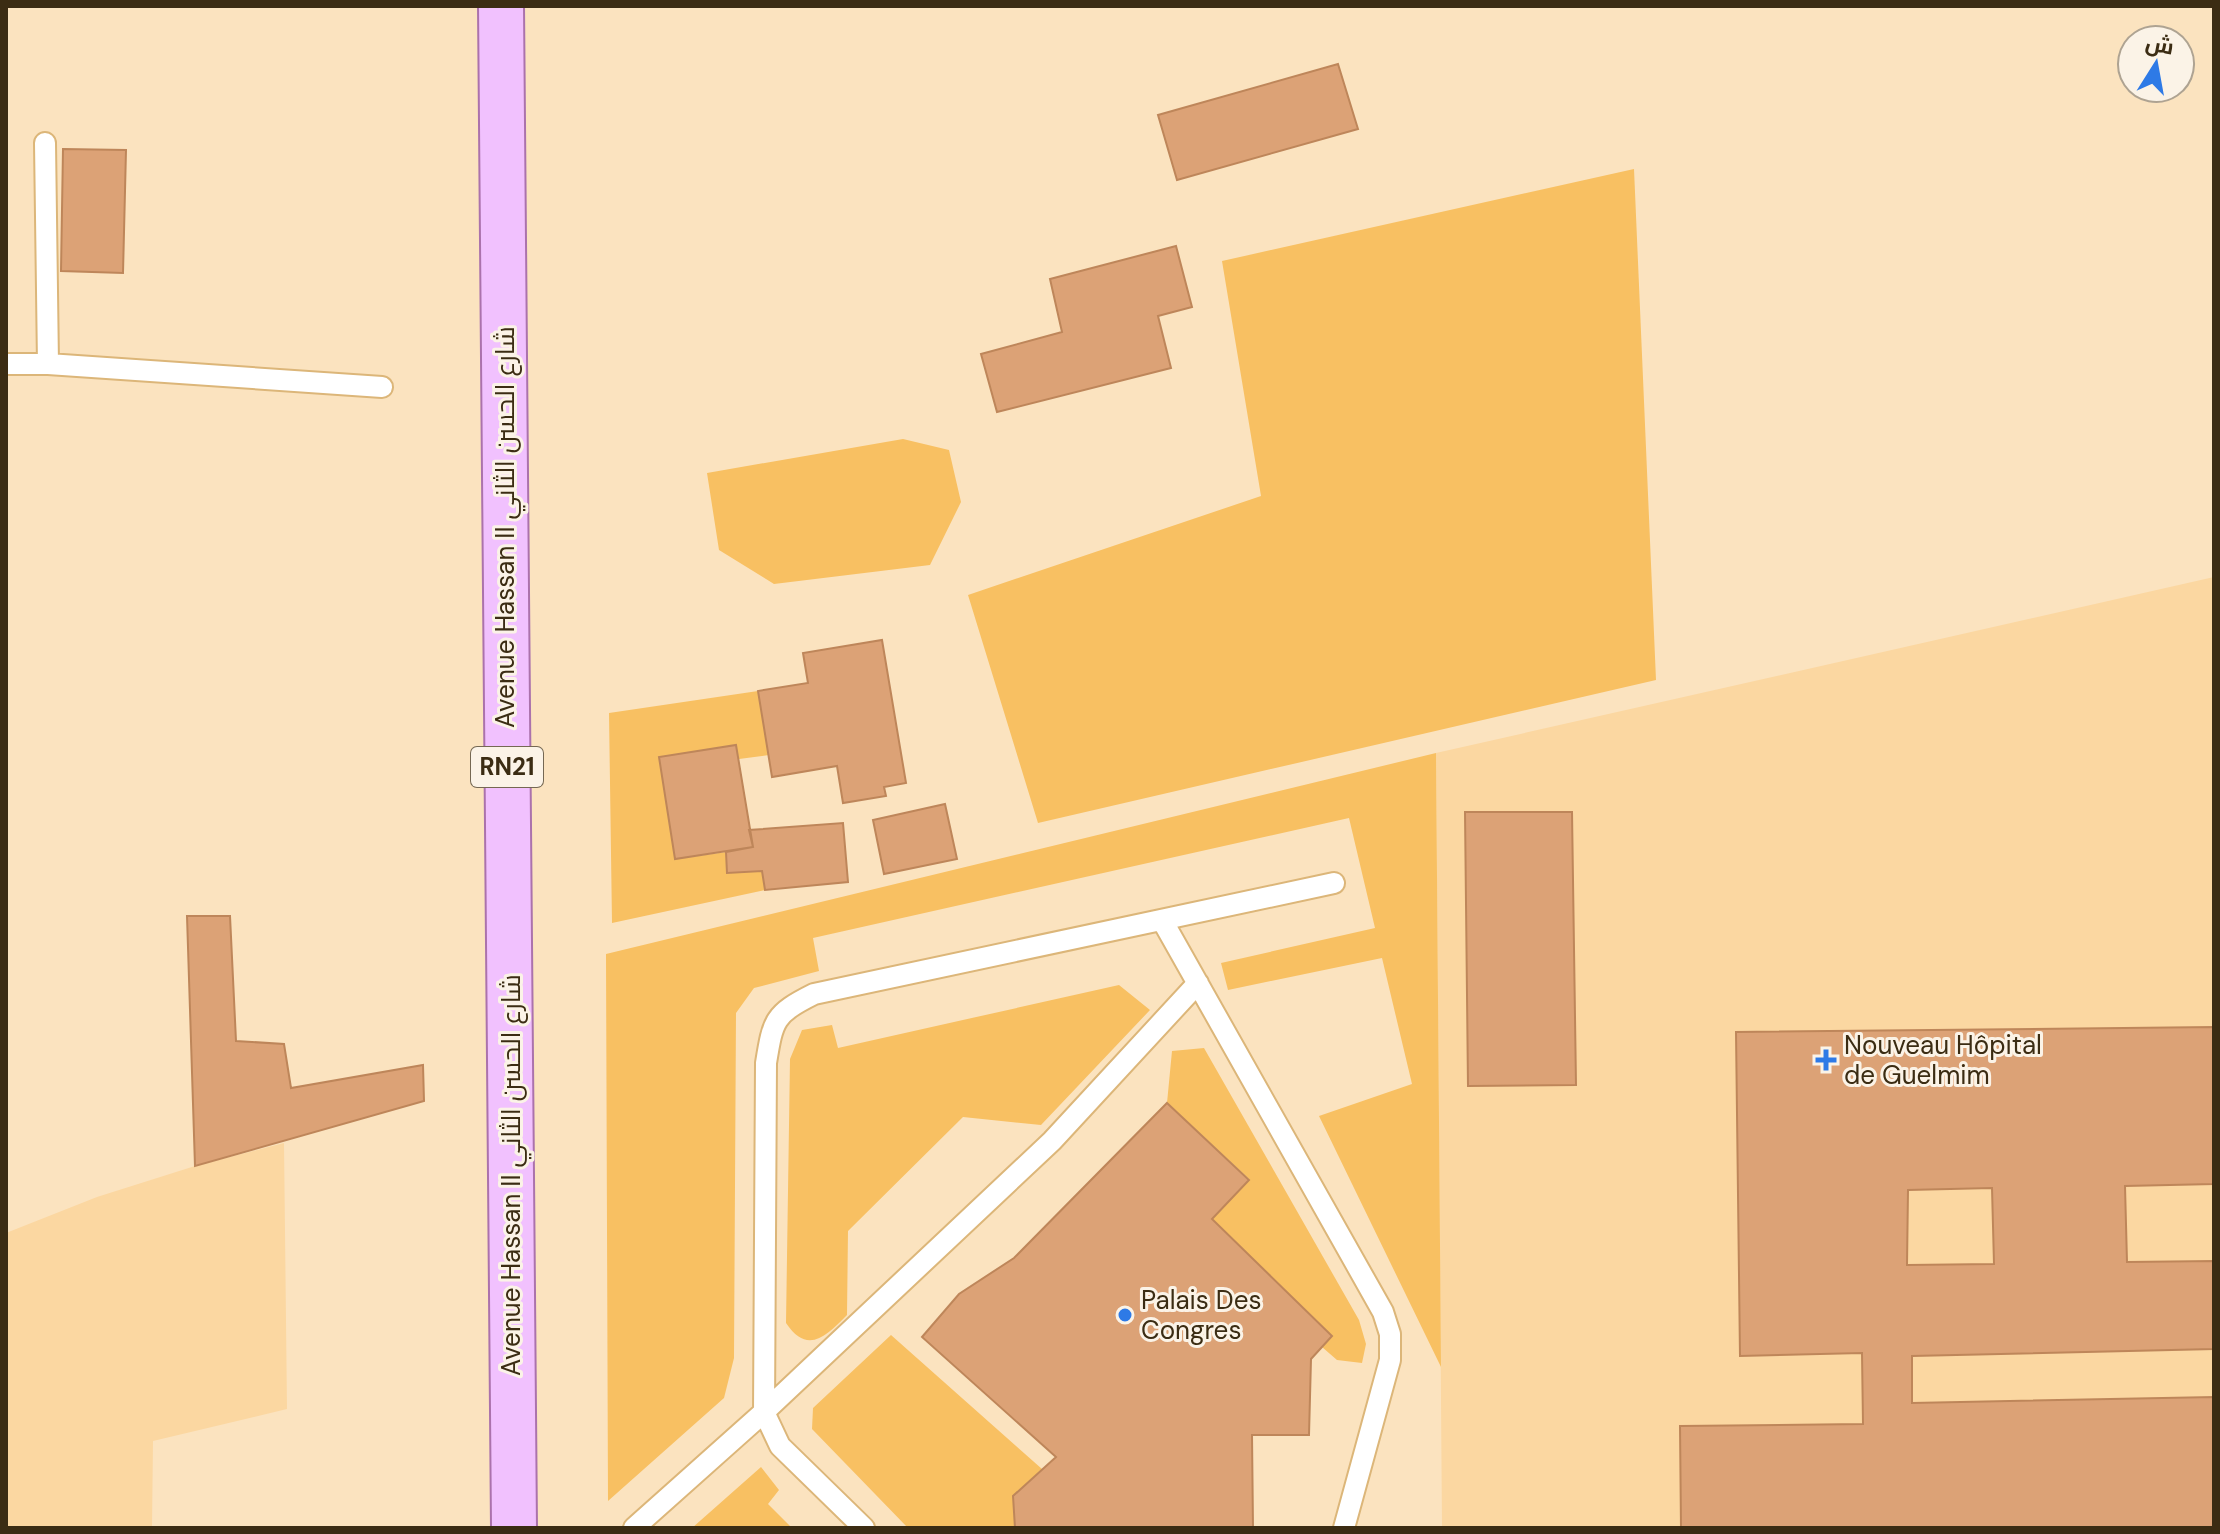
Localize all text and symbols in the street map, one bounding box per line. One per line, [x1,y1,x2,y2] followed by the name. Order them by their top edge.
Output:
[2116,24,2196,104] north arrow
[2143,28,2176,62] text: ش
[488,326,526,728] street label: Avenue Hassan II شارع الحسن الثاني
[471,747,543,787] road number: RN21
[494,974,532,1376] street label: Avenue Hassan II شارع الحسن الثاني
[1844,1028,2042,1092] place label: Nouveau Hôpital de Guelmim
[1815,1049,1837,1071] marker: Nouveau Hôpital de Guelmim
[1141,1283,1261,1347] place label: Palais Des Congres
[1116,1306,1134,1324] marker: Palais Des Congres

